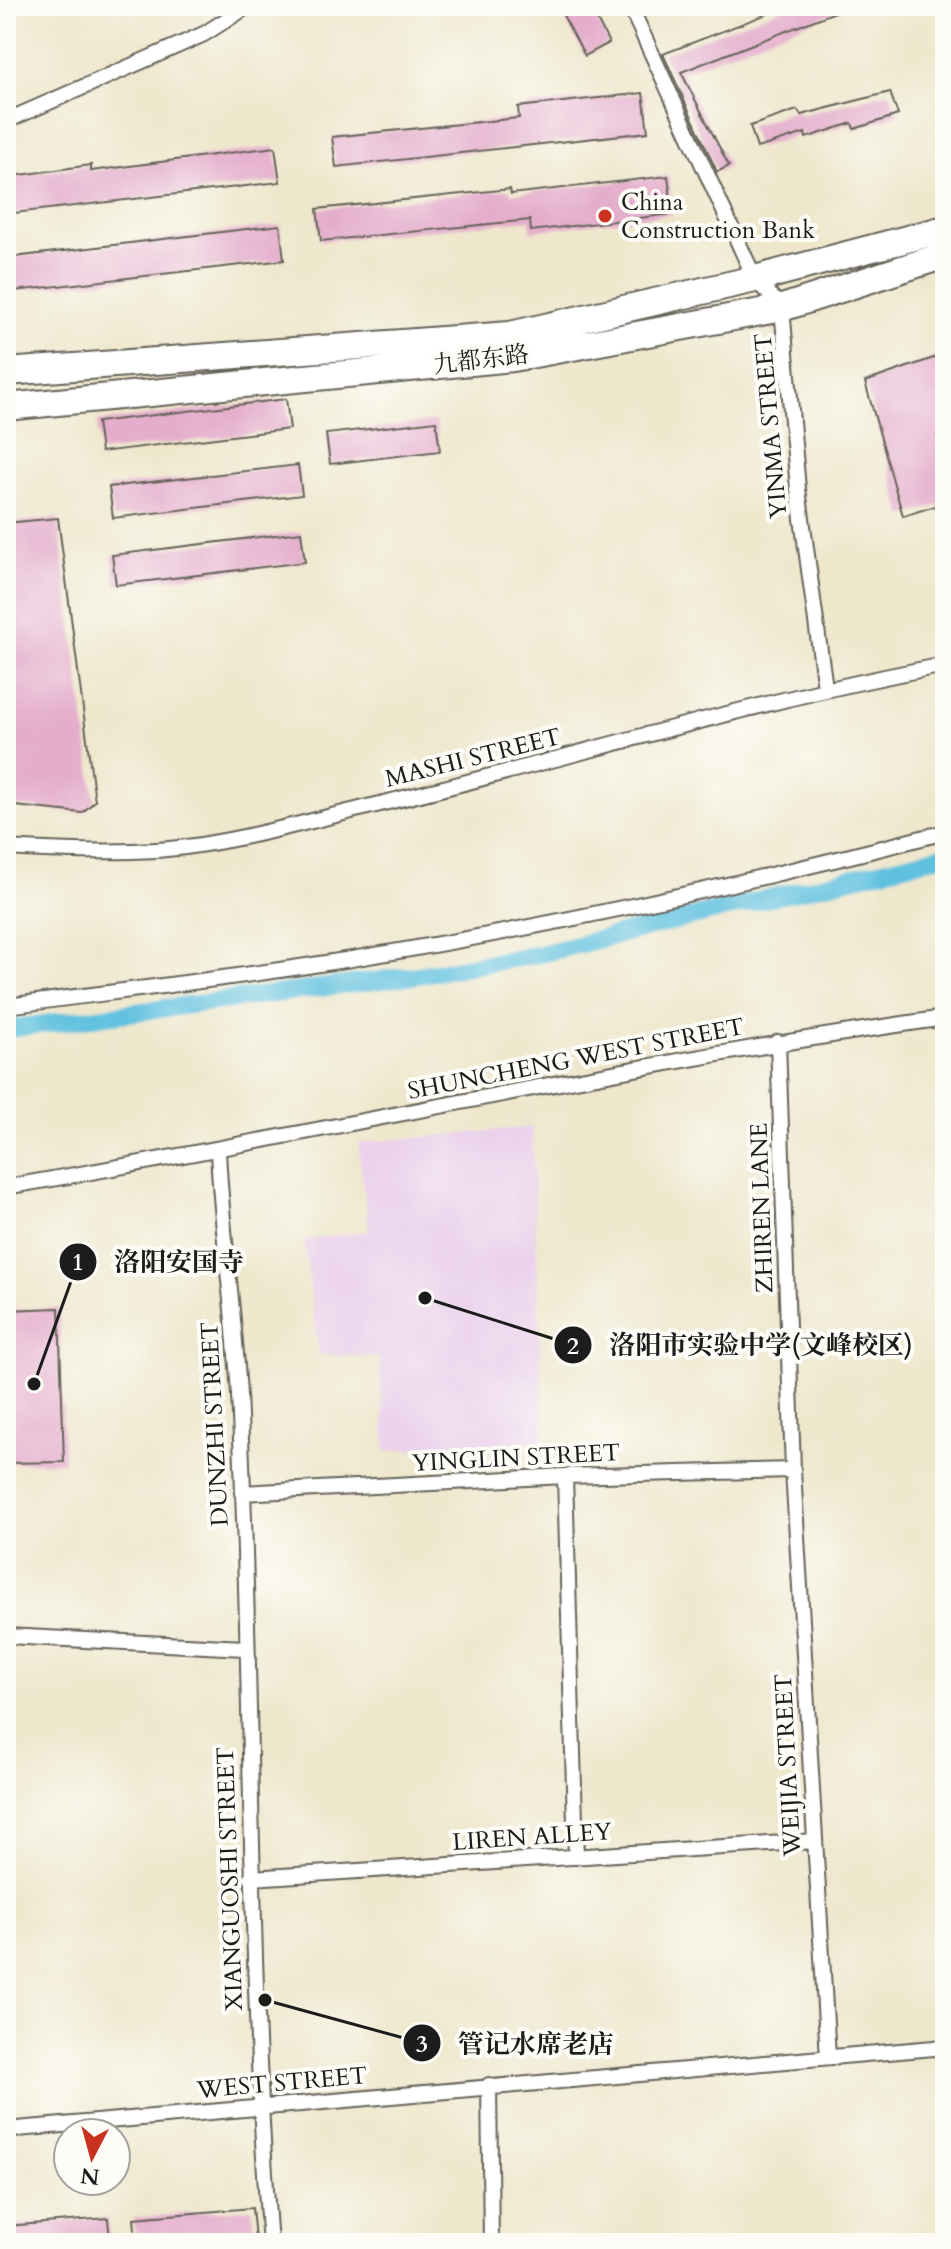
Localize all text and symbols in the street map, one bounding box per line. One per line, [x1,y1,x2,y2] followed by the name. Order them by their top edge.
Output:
[621,186,815,247] place label: China Construction Bank
[596,207,614,225] marker: China Construction Bank
[746,332,796,520] street label: YINMA STREET
[431,338,531,382] street label: 九都东路
[382,720,564,796] street label: MASHI STREET
[405,1010,747,1108] street label: SHUNCHENG WEST STREET
[743,1122,781,1294] street label: ZHIREN LANE
[58,1237,260,1287] callout: 洛阳安国寺
[114,1245,244,1280] text: 洛阳安国寺
[72,1246,84,1279] text: 1
[553,1320,928,1370] callout: 洛阳市实验中学(文峰校区)
[193,1321,237,1527] street label: DUNZHI STREET
[609,1328,913,1363] text: 洛阳市实验中学(文峰校区)
[567,1330,579,1363] text: 2
[411,1436,621,1480] street label: YINGLIN STREET
[767,1673,809,1858] street label: WEIJIA STREET
[209,1746,251,2012] street label: XIANGUOSHI STREET
[451,1815,613,1859] street label: LIREN ALLEY
[402,2018,630,2068] callout: 管记水席老店
[458,2027,614,2062] text: 管记水席老店
[416,2028,428,2061] text: 3
[194,2059,369,2107] street label: WEST STREET
[52,2117,132,2197] north arrow
[79,2160,101,2192] text: N

